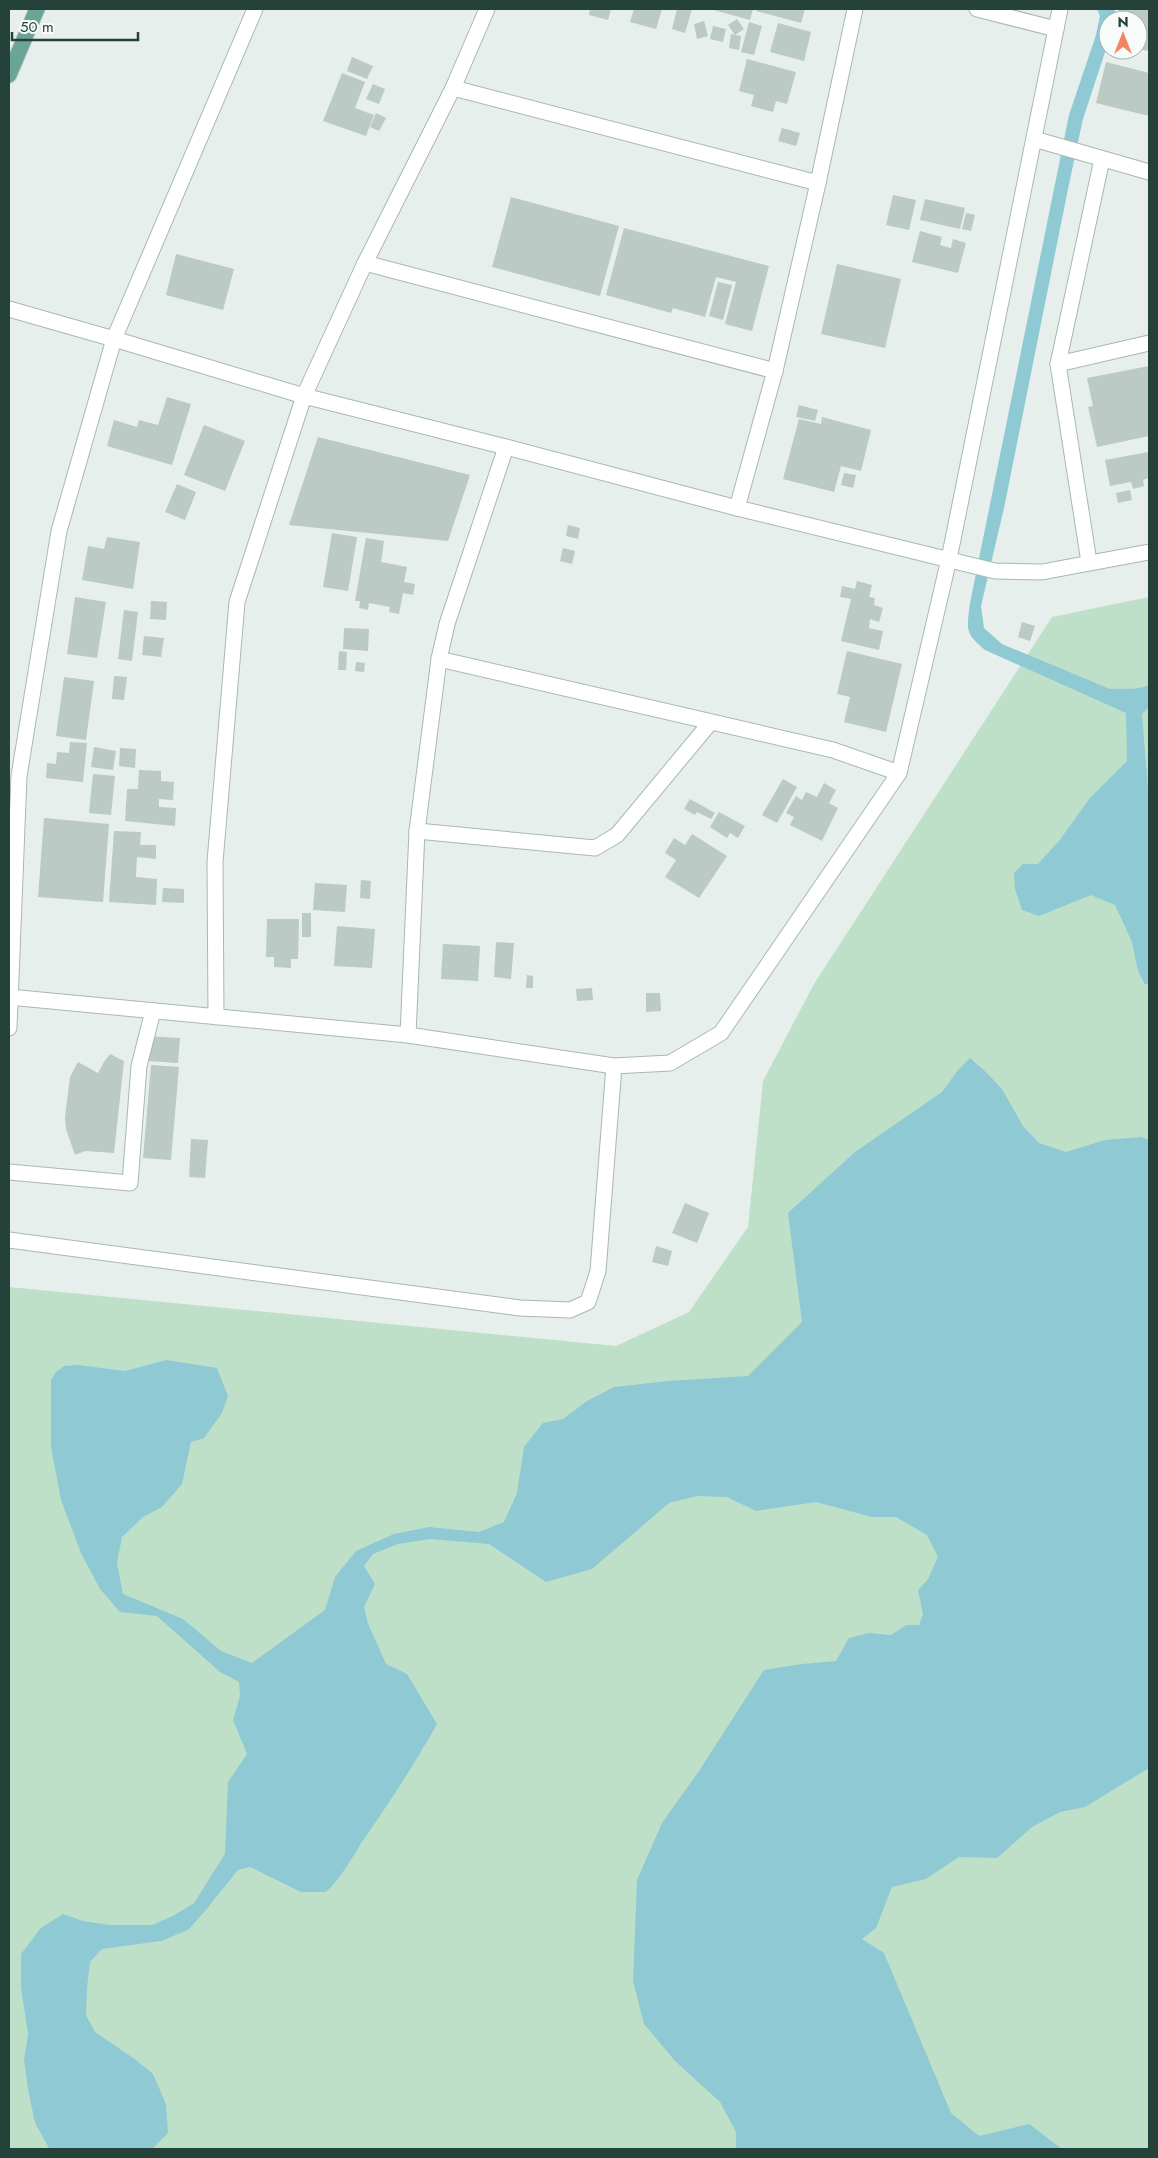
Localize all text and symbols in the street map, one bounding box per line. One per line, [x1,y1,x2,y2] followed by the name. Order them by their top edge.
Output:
[12,10,139,42] scale bar
[1098,10,1148,60] north arrow
[1117,12,1129,32] text: N
[20,16,54,38] text: 50 m

